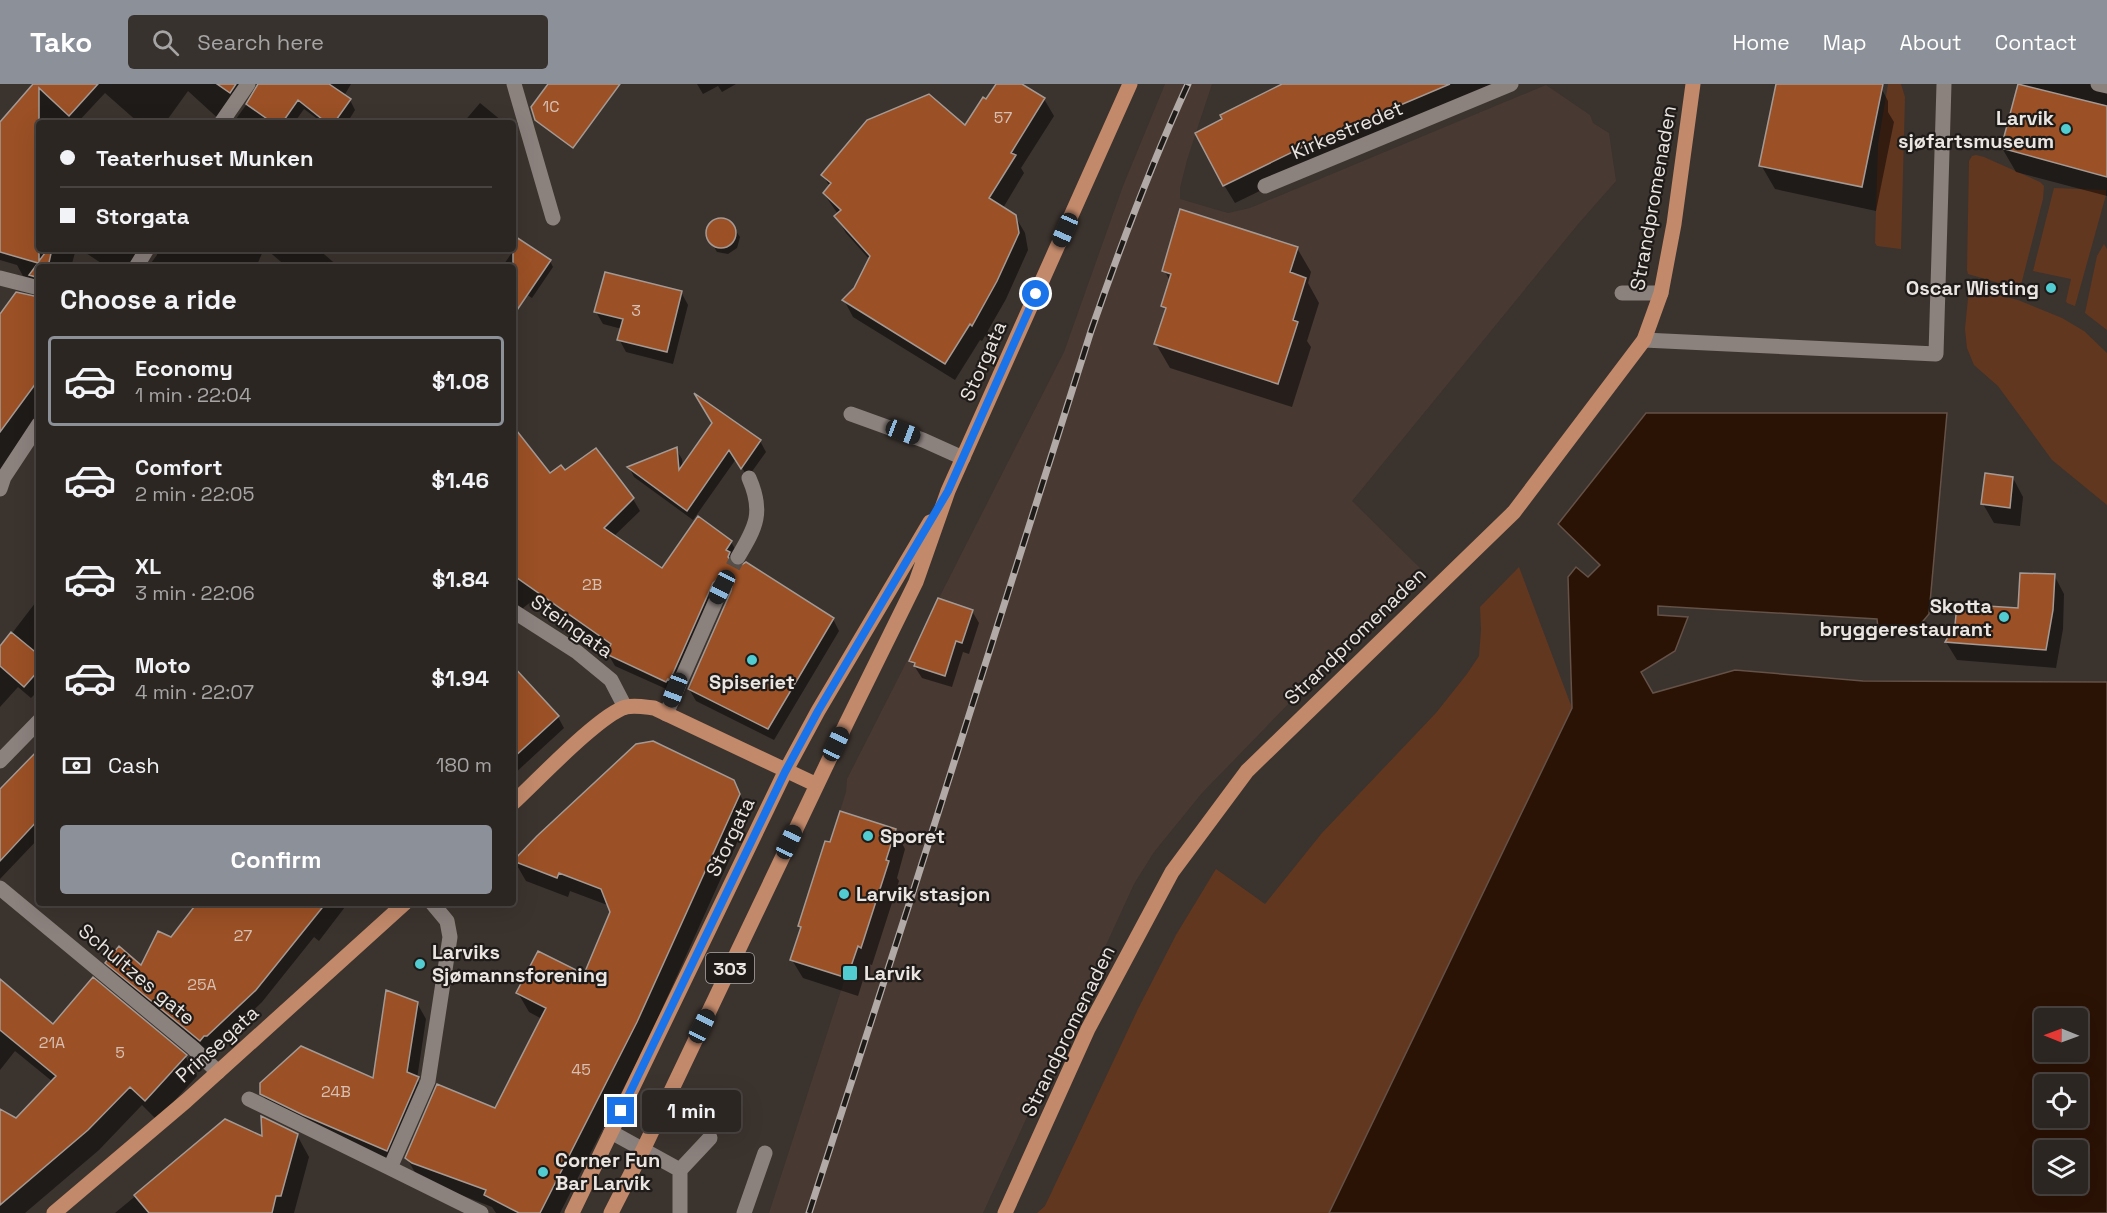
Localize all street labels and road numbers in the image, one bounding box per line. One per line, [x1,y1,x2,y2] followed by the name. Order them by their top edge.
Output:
[1287,95,1407,165] street label: Kirkestredet
[1624,104,1682,292] street label: Strandpromenaden
[954,317,1012,405] street label: Storgata
[1279,562,1431,710] street label: Strandpromenaden
[526,588,618,664] street label: Steingata
[700,793,760,881] street label: Storgata
[73,918,201,1030] street label: Schultzes gate
[1015,941,1121,1121] street label: Strandpromenaden
[706,953,754,983] road number: 303
[170,1000,264,1088] street label: Prinsegata

